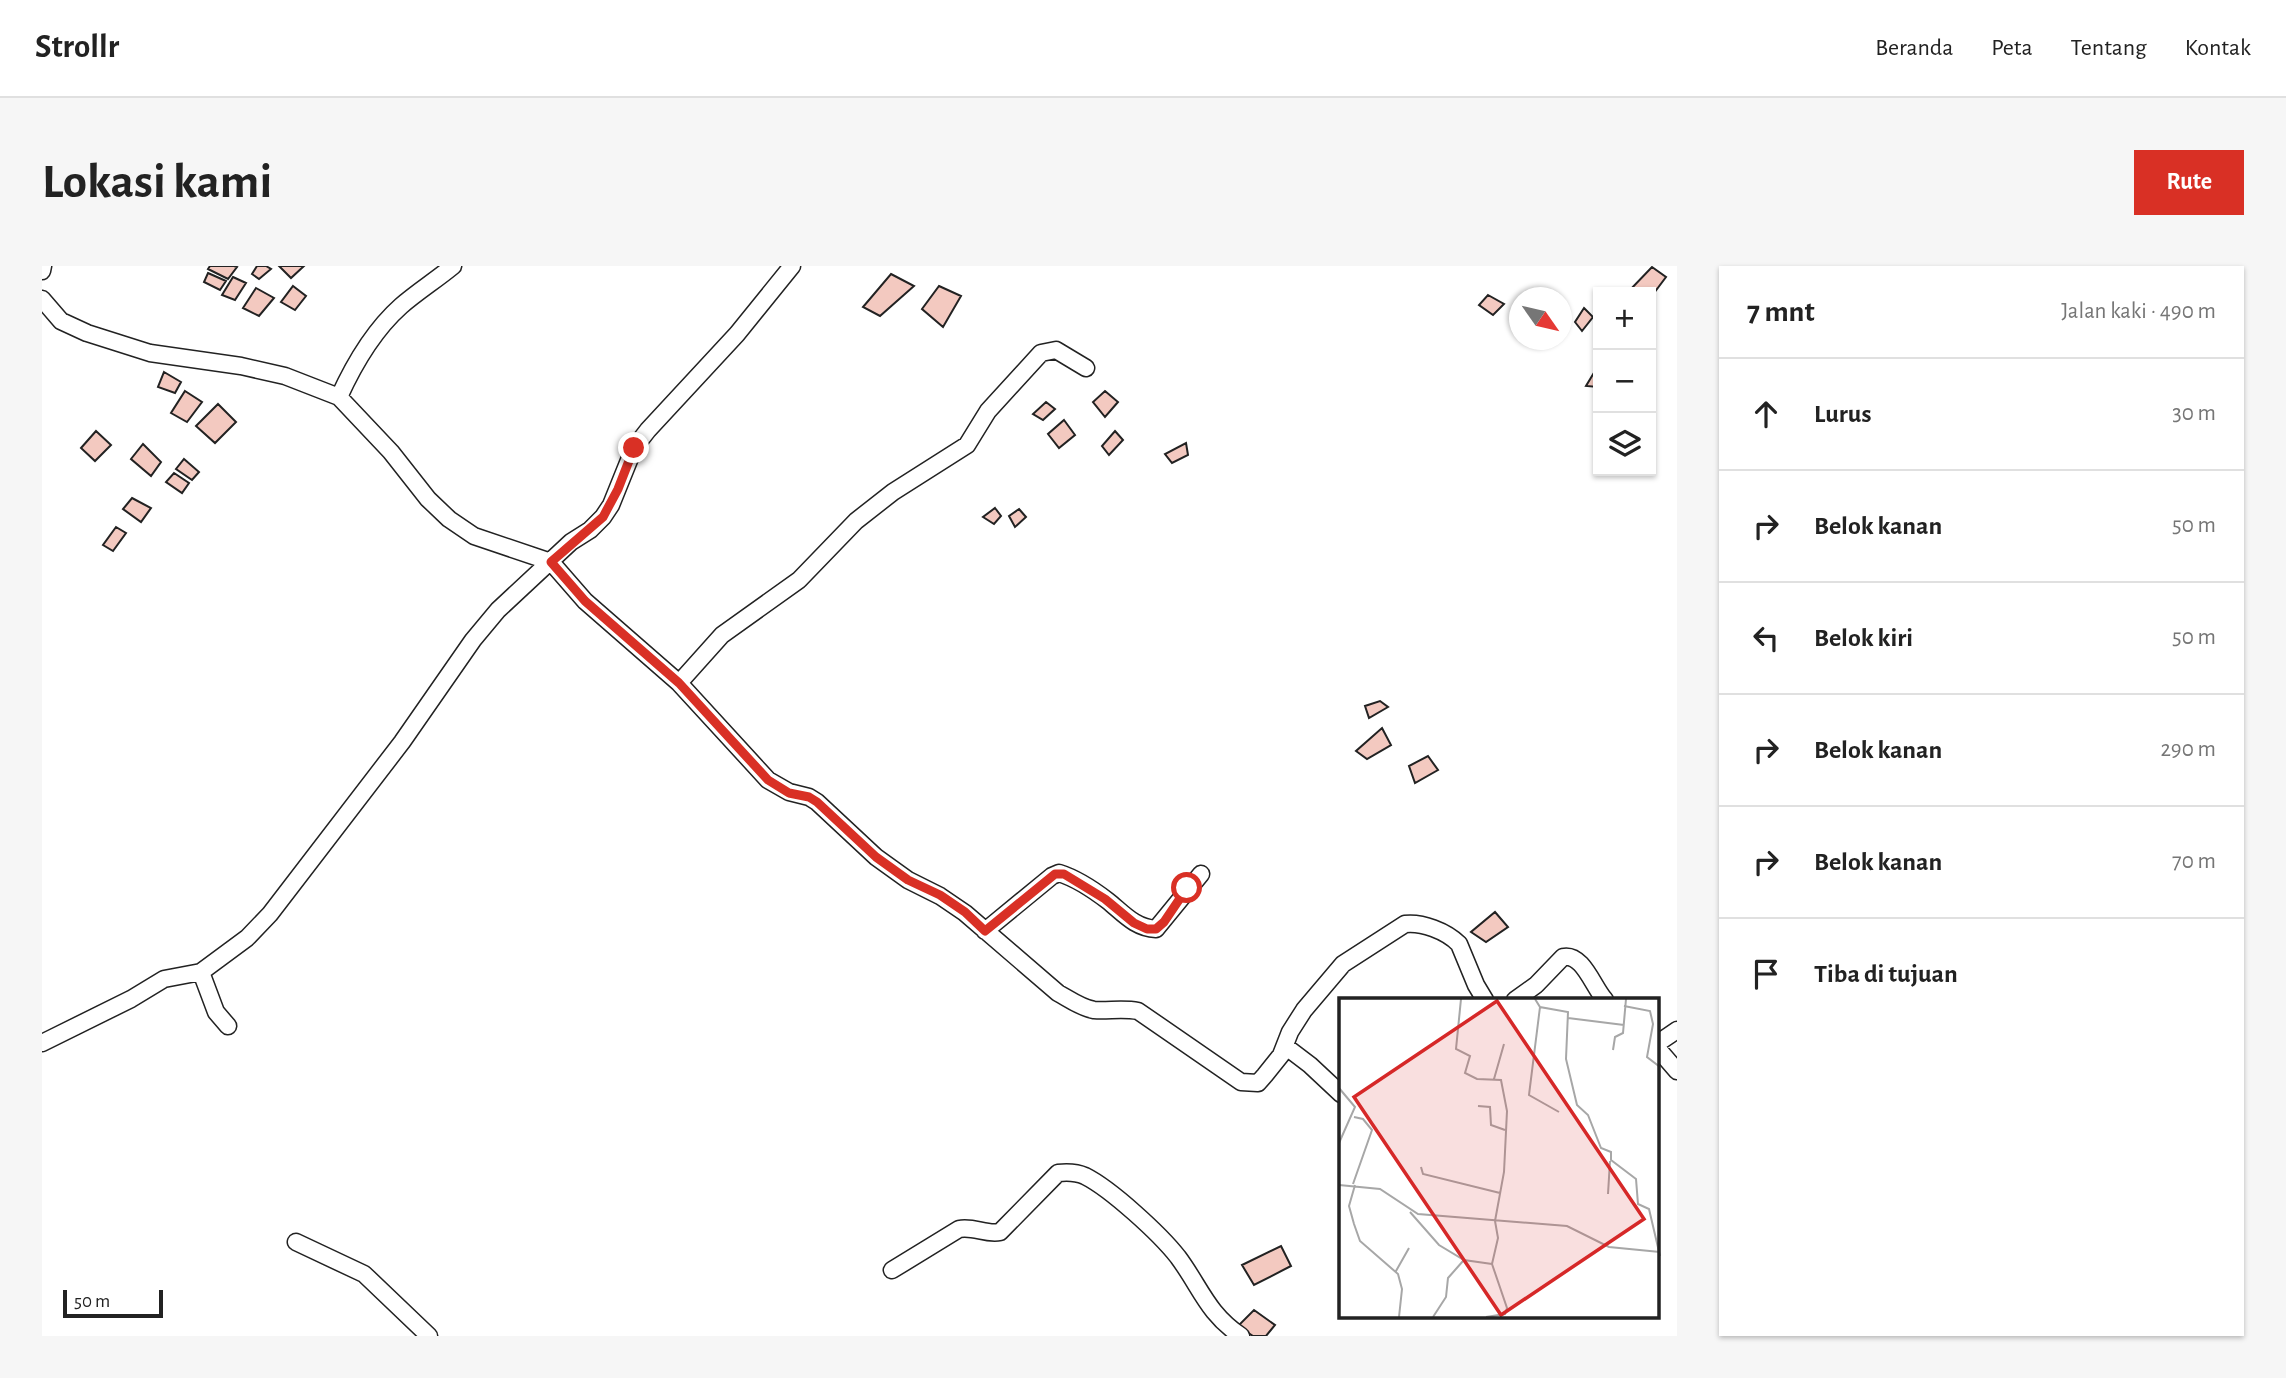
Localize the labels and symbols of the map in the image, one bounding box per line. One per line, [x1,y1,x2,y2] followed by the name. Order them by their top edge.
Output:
[1509,287,1572,350] north arrow
[618,432,649,463] route end
[1171,872,1202,903] route start
[1339,998,1660,1318] inset map
[63,1287,163,1319] scale bar

